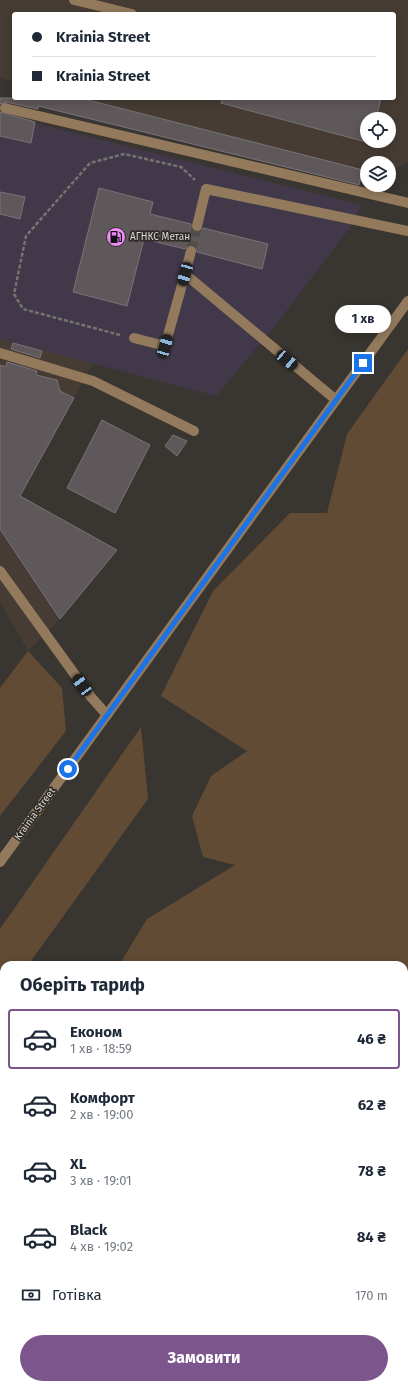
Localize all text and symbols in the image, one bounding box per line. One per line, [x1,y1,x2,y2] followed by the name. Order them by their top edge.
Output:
[56,28,150,46] text: Krainia Street
[56,67,150,85] text: Krainia Street
[360,112,396,192] map controls
[360,112,396,148] button: locate
[360,156,396,192] button: layers
[105,226,127,248] fuel station icon: АГНКС Метан
[130,231,190,243] place label: АГНКС Метан
[176,261,194,287] car
[335,305,391,333] callout: 1 хв
[351,311,375,326] text: 1 хв
[156,333,174,359] car
[274,348,300,372] car
[354,354,372,372] route end
[70,672,94,698] car
[59,760,77,778] route start
[12,785,58,842] street label: Krainia Street
[20,974,145,996] text: Оберіть тариф
[22,1021,58,1057] icon: car
[70,1023,122,1041] text: Економ
[357,1030,386,1048] text: 46 ₴
[70,1041,132,1056] text: 1 хв · 18:59
[22,1087,58,1123] icon: car
[70,1089,135,1107] text: Комфорт
[358,1096,386,1114] text: 62 ₴
[70,1107,134,1122] text: 2 хв · 19:00
[22,1153,58,1189] icon: car
[70,1155,86,1173] text: XL
[358,1162,386,1180] text: 78 ₴
[70,1173,132,1188] text: 3 хв · 19:01
[22,1219,58,1255] icon: car
[70,1221,107,1239] text: Black
[357,1228,386,1246] text: 84 ₴
[70,1239,133,1254] text: 4 хв · 19:02
[20,1284,42,1306] icon: cash
[52,1286,102,1304] text: Готівка
[355,1288,388,1303] text: 170 m
[20,1335,388,1381] button: Замовити

